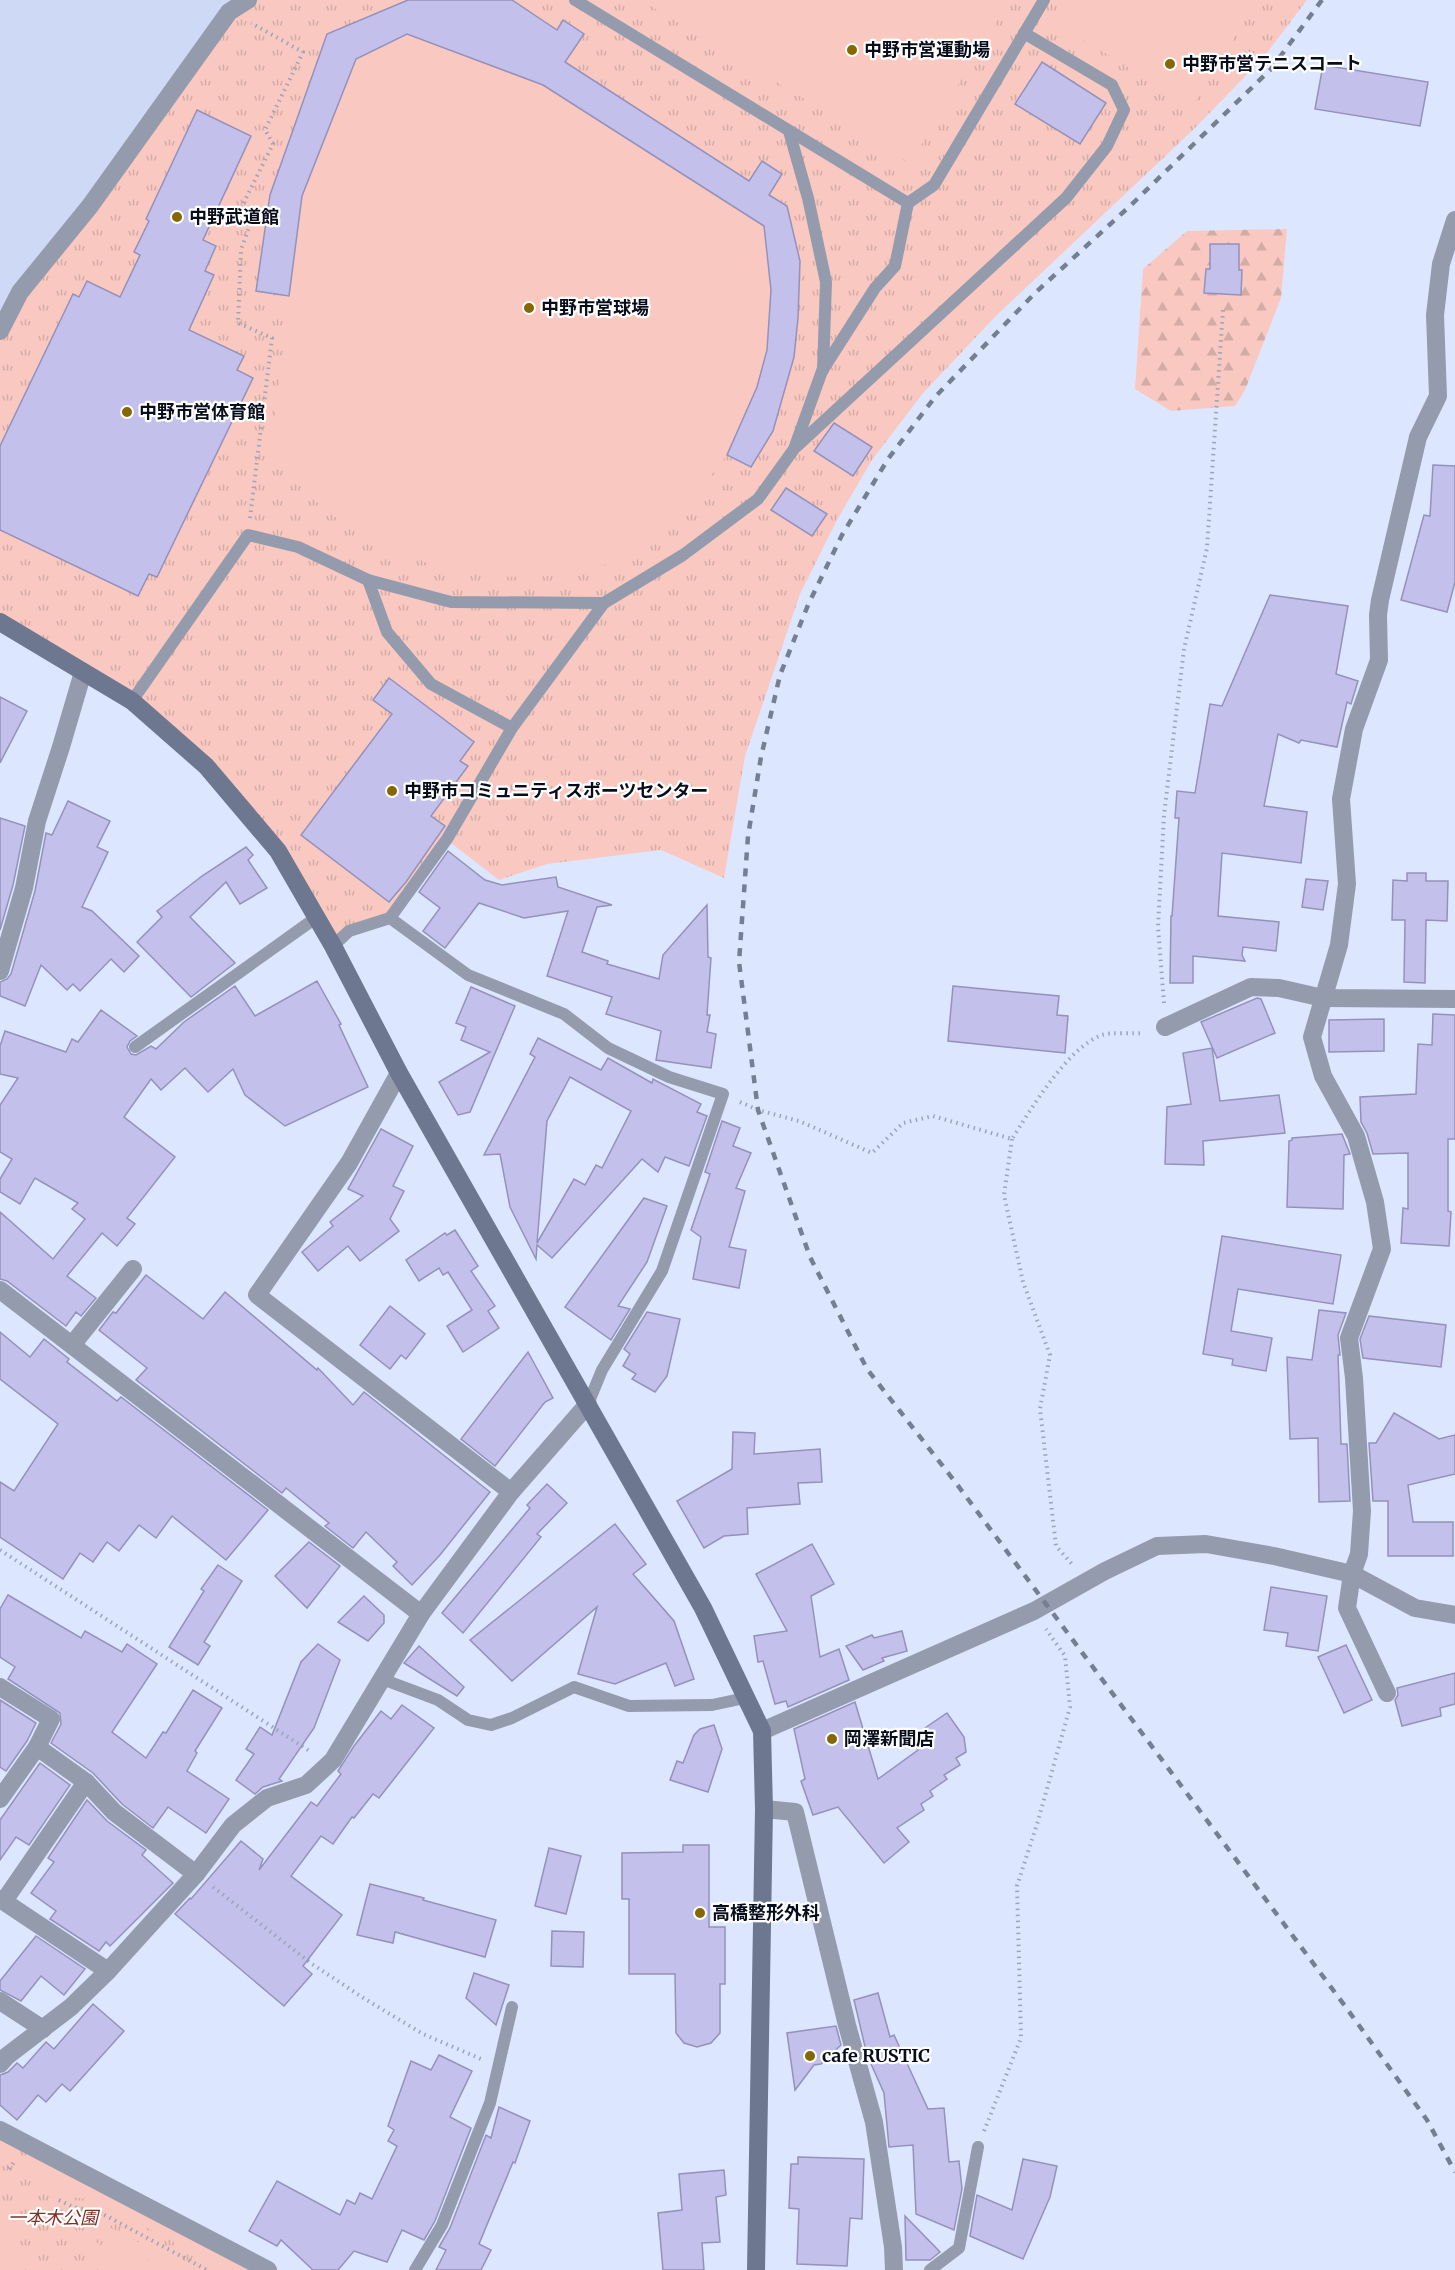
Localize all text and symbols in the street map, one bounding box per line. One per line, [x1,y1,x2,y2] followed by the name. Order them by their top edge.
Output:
[864,38,990,61] place label: 中野市営運動場
[845,43,859,57] marker: 中野市営運動場
[1182,52,1362,75] place label: 中野市営テニスコート
[1163,57,1177,71] marker: 中野市営テニスコート
[189,205,279,228] place label: 中野武道館
[170,210,184,224] marker: 中野武道館
[541,296,649,319] place label: 中野市営球場
[522,301,536,315] marker: 中野市営球場
[139,400,265,423] place label: 中野市営体育館
[120,405,134,419] marker: 中野市営体育館
[404,779,709,802] place label: 中野市コミュニティスポーツセンター
[385,784,399,798] marker: 中野市コミュニティスポーツセンター
[844,1727,934,1750] place label: 岡澤新聞店
[825,1732,839,1746] marker: 岡澤新聞店
[712,1901,820,1924] place label: 高橋整形外科
[693,1906,707,1920] marker: 高橋整形外科
[822,2044,930,2067] place label: cafe RUSTIC
[803,2049,817,2063] marker: cafe RUSTIC
[8,2206,101,2229] park label: 一本木公園

